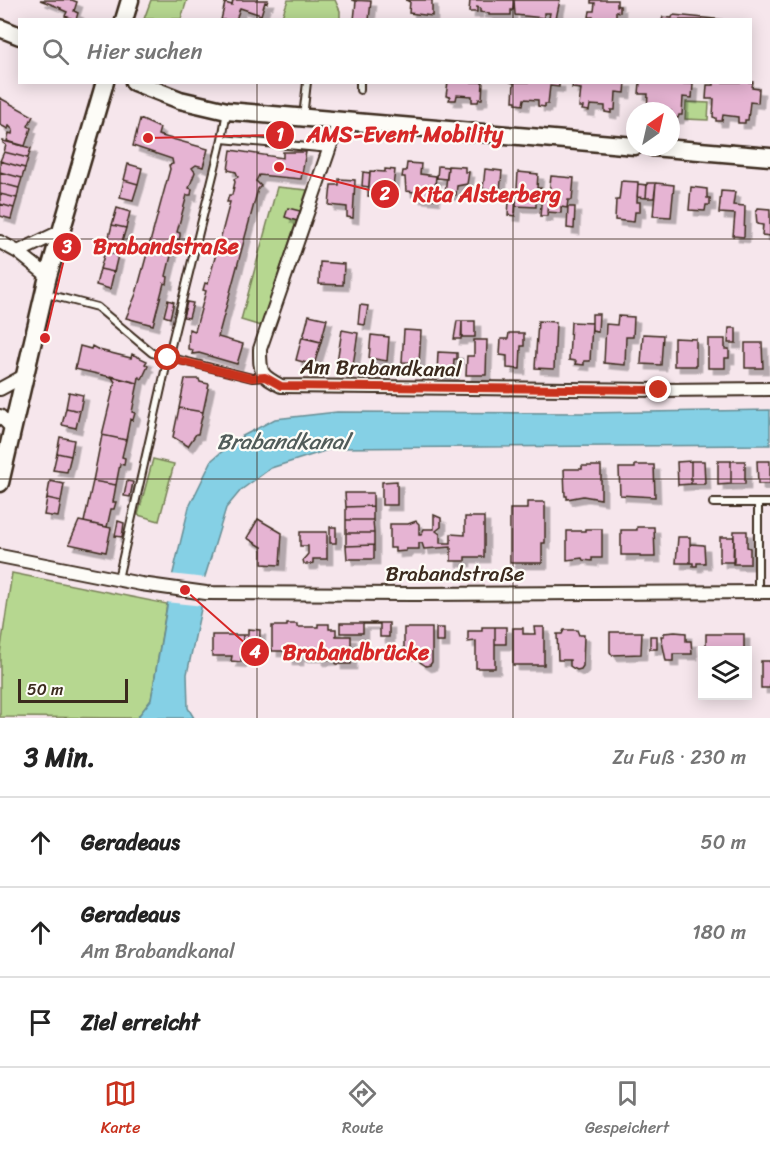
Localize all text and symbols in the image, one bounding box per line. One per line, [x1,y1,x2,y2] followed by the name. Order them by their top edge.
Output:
[18,18,752,84] search box
[87,32,202,71] text: Hier suchen
[39,35,72,68] icon: search
[626,102,680,156] north arrow
[265,115,516,155] callout: AMS-Event Mobility
[306,115,504,154] text: AMS-Event Mobility
[276,119,284,151] text: 1
[370,174,573,214] callout: Kita Alsterberg
[412,175,561,214] text: Kita Alsterberg
[379,178,391,210] text: 2
[52,227,251,267] callout: Brabandstraße
[93,227,240,266] text: Brabandstraße
[61,231,72,263] text: 3
[154,344,180,370] route start
[299,348,463,388] street label: Am Brabandkanal
[645,376,671,402] route end
[217,422,354,461] water label: Brabandkanal
[385,555,525,593] street label: Brabandstraße
[240,632,441,672] callout: Brabandbrücke
[283,633,430,672] text: Brabandbrücke
[248,636,261,668] text: 4
[698,646,752,700] map controls
[698,646,752,700] button: layers
[27,675,63,704] text: 50 m
[18,676,128,704] scale bar
[24,734,95,780] text: 3 Min.
[612,740,746,775] text: Zu Fuß · 230 m
[81,823,180,862] text: Geradeaus
[701,825,746,860] text: 50 m
[24,826,57,859] icon: ahead
[81,895,180,934] text: Geradeaus
[692,915,746,950] text: 180 m
[24,916,57,949] icon: ahead
[81,934,235,969] text: Am Brabandkanal
[81,1003,200,1042] text: Ziel erreicht
[24,1006,57,1039] icon: arrive
[101,1077,140,1142] tab: Karte
[342,1077,383,1142] tab: Route
[585,1077,669,1142] tab: Gespeichert

